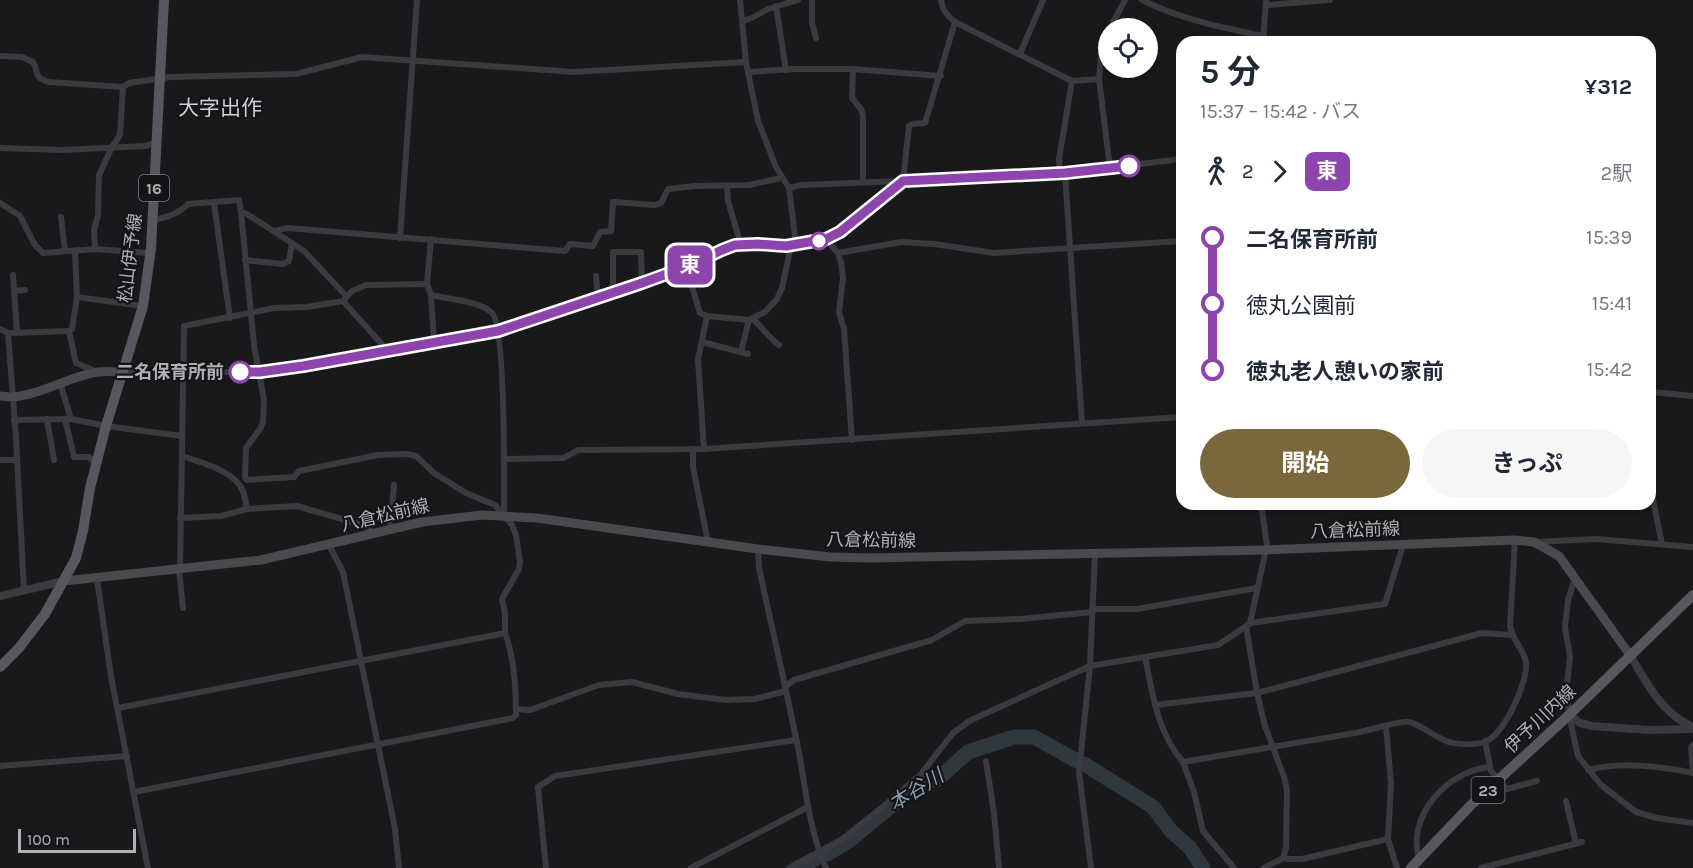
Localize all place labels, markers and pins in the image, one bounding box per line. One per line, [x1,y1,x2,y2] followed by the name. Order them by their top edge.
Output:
[1118,155,1140,177] unlabelled marker
[810,232,828,250] unlabelled marker
[116,361,224,383] place label: 二名保育所前
[229,361,251,383] marker: 二名保育所前

